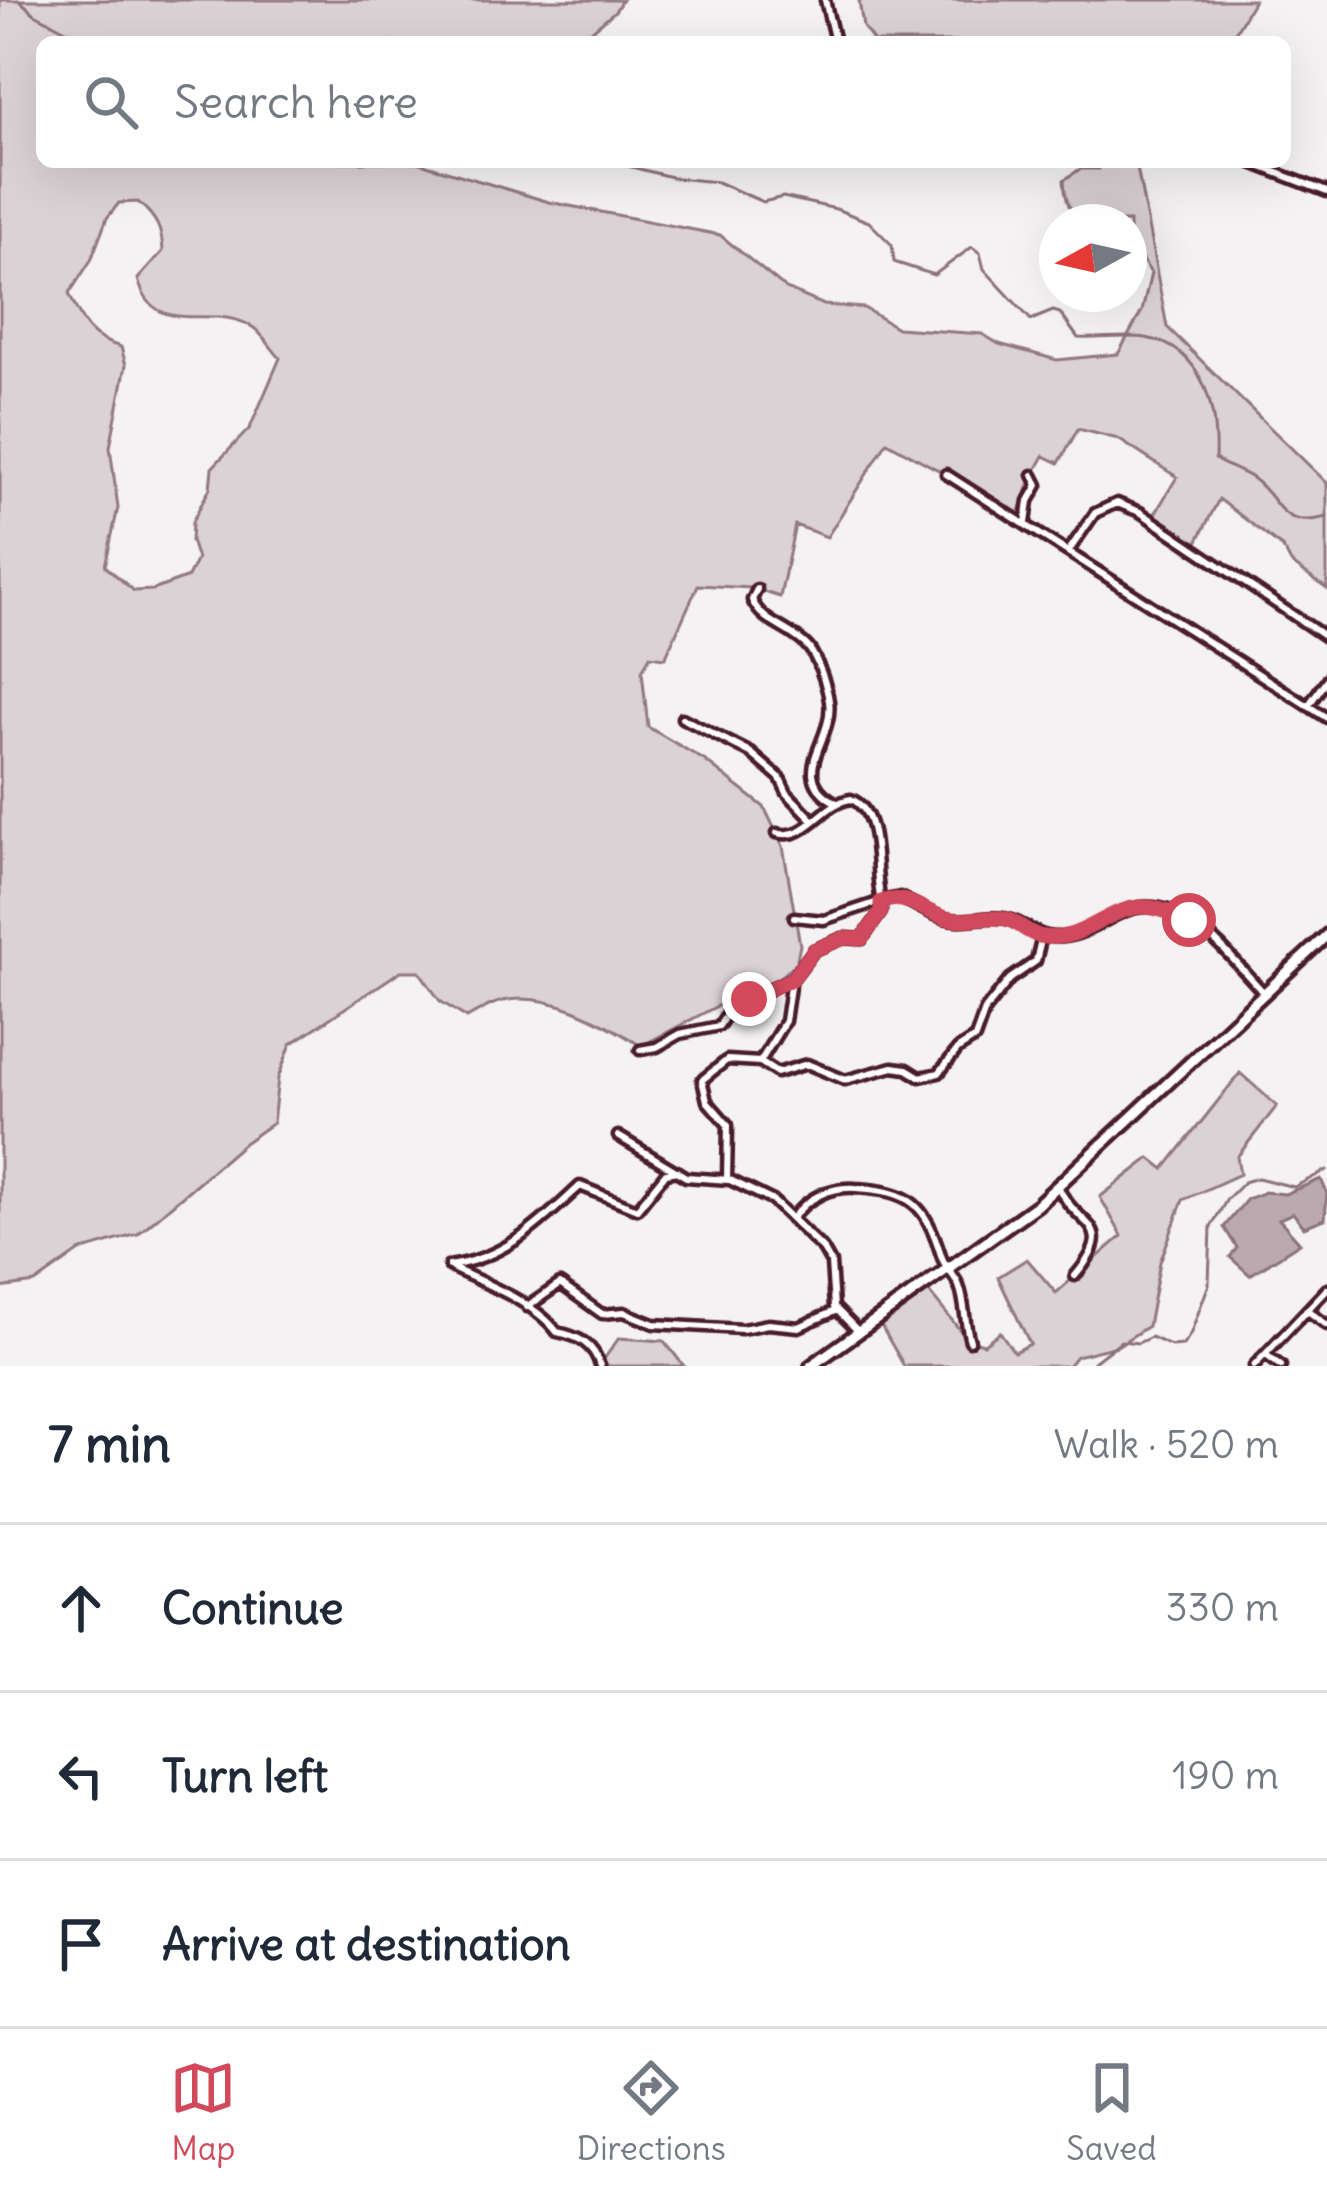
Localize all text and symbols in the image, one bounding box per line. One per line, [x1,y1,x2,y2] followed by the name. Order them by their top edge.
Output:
[36,36,1291,168] search box
[78,69,144,135] icon: search
[174,74,418,130] text: Search here
[1039,204,1147,312] north arrow
[1162,893,1216,947] route start
[722,972,776,1026] route end
[48,1412,171,1476] text: 7 min
[1054,1420,1279,1469] text: Walk · 520 m
[48,1575,114,1641] icon: ahead
[162,1580,344,1636] text: Continue
[1166,1583,1279,1632] text: 330 m
[48,1743,114,1809] icon: left
[162,1748,328,1804] text: Turn left
[1172,1751,1279,1800] text: 190 m
[48,1911,114,1977] icon: arrive
[162,1916,571,1972] text: Arrive at destination
[170,2055,236,2169] tab: Map
[577,2055,726,2169] tab: Directions
[1066,2055,1157,2169] tab: Saved

